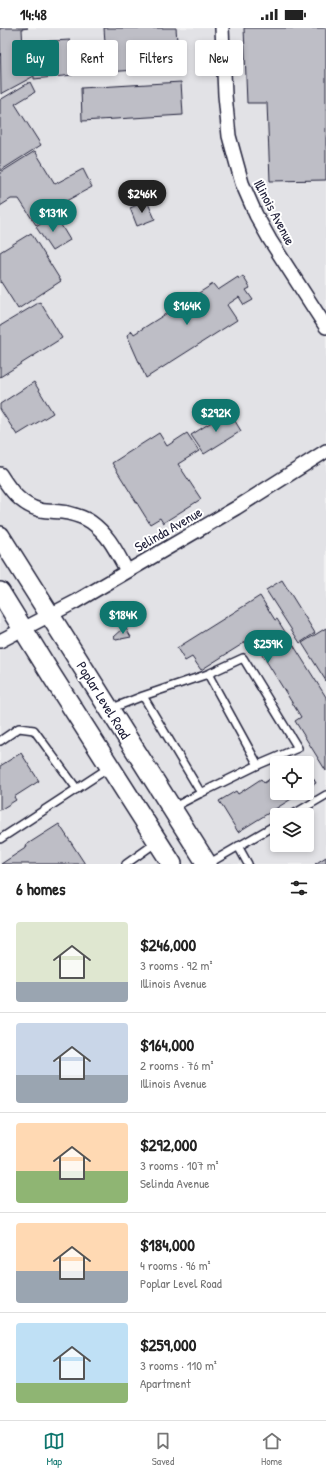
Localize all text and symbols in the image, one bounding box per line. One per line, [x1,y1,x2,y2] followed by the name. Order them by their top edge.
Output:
[20,4,47,25] text: 14:48
[12,40,59,76] chip: Buy
[67,40,118,76] chip: Rent
[126,40,187,76] chip: Filters
[195,40,243,76] chip: New
[250,176,300,248] street label: Illinois Avenue
[114,180,170,214] pin: $246K
[127,184,157,202] text: $246K
[25,199,81,233] pin: $131K
[39,203,67,221] text: $131K
[159,292,215,326] pin: $164K
[173,296,201,314] text: $164K
[188,399,244,433] pin: $292K
[201,403,231,421] text: $292K
[131,502,206,556] street label: Selinda Avenue
[95,601,151,635] pin: $184K
[109,605,137,623] text: $184K
[240,630,296,664] pin: $259K
[253,634,283,652] text: $259K
[72,658,136,743] street label: Poplar Level Road
[270,756,314,852] map controls
[270,756,314,800] button: locate
[270,808,314,852] button: layers
[16,877,66,900] text: 6 homes
[288,877,310,899] icon: filters
[140,933,196,956] text: $246,000
[48,938,96,986] icon: home
[140,956,212,974] text: 3 rooms · 92 m²
[140,974,207,992] text: Illinois Avenue
[140,1033,194,1056] text: $164,000
[48,1039,96,1087] icon: home
[140,1056,213,1074] text: 2 rooms · 76 m²
[140,1074,207,1092] text: Illinois Avenue
[140,1133,197,1156] text: $292,000
[48,1139,96,1187] icon: home
[140,1156,219,1174] text: 3 rooms · 107 m²
[140,1174,210,1192] text: Selinda Avenue
[140,1233,195,1256] text: $184,000
[48,1239,96,1287] icon: home
[140,1256,211,1274] text: 4 rooms · 96 m²
[140,1274,222,1292] text: Poplar Level Road
[140,1333,196,1356] text: $259,000
[48,1339,96,1387] icon: home
[140,1356,217,1374] text: 3 rooms · 110 m²
[140,1374,191,1392] text: Apartment
[43,1430,65,1468] tab: Map
[152,1430,174,1468] tab: Saved
[261,1430,283,1468] tab: Home

